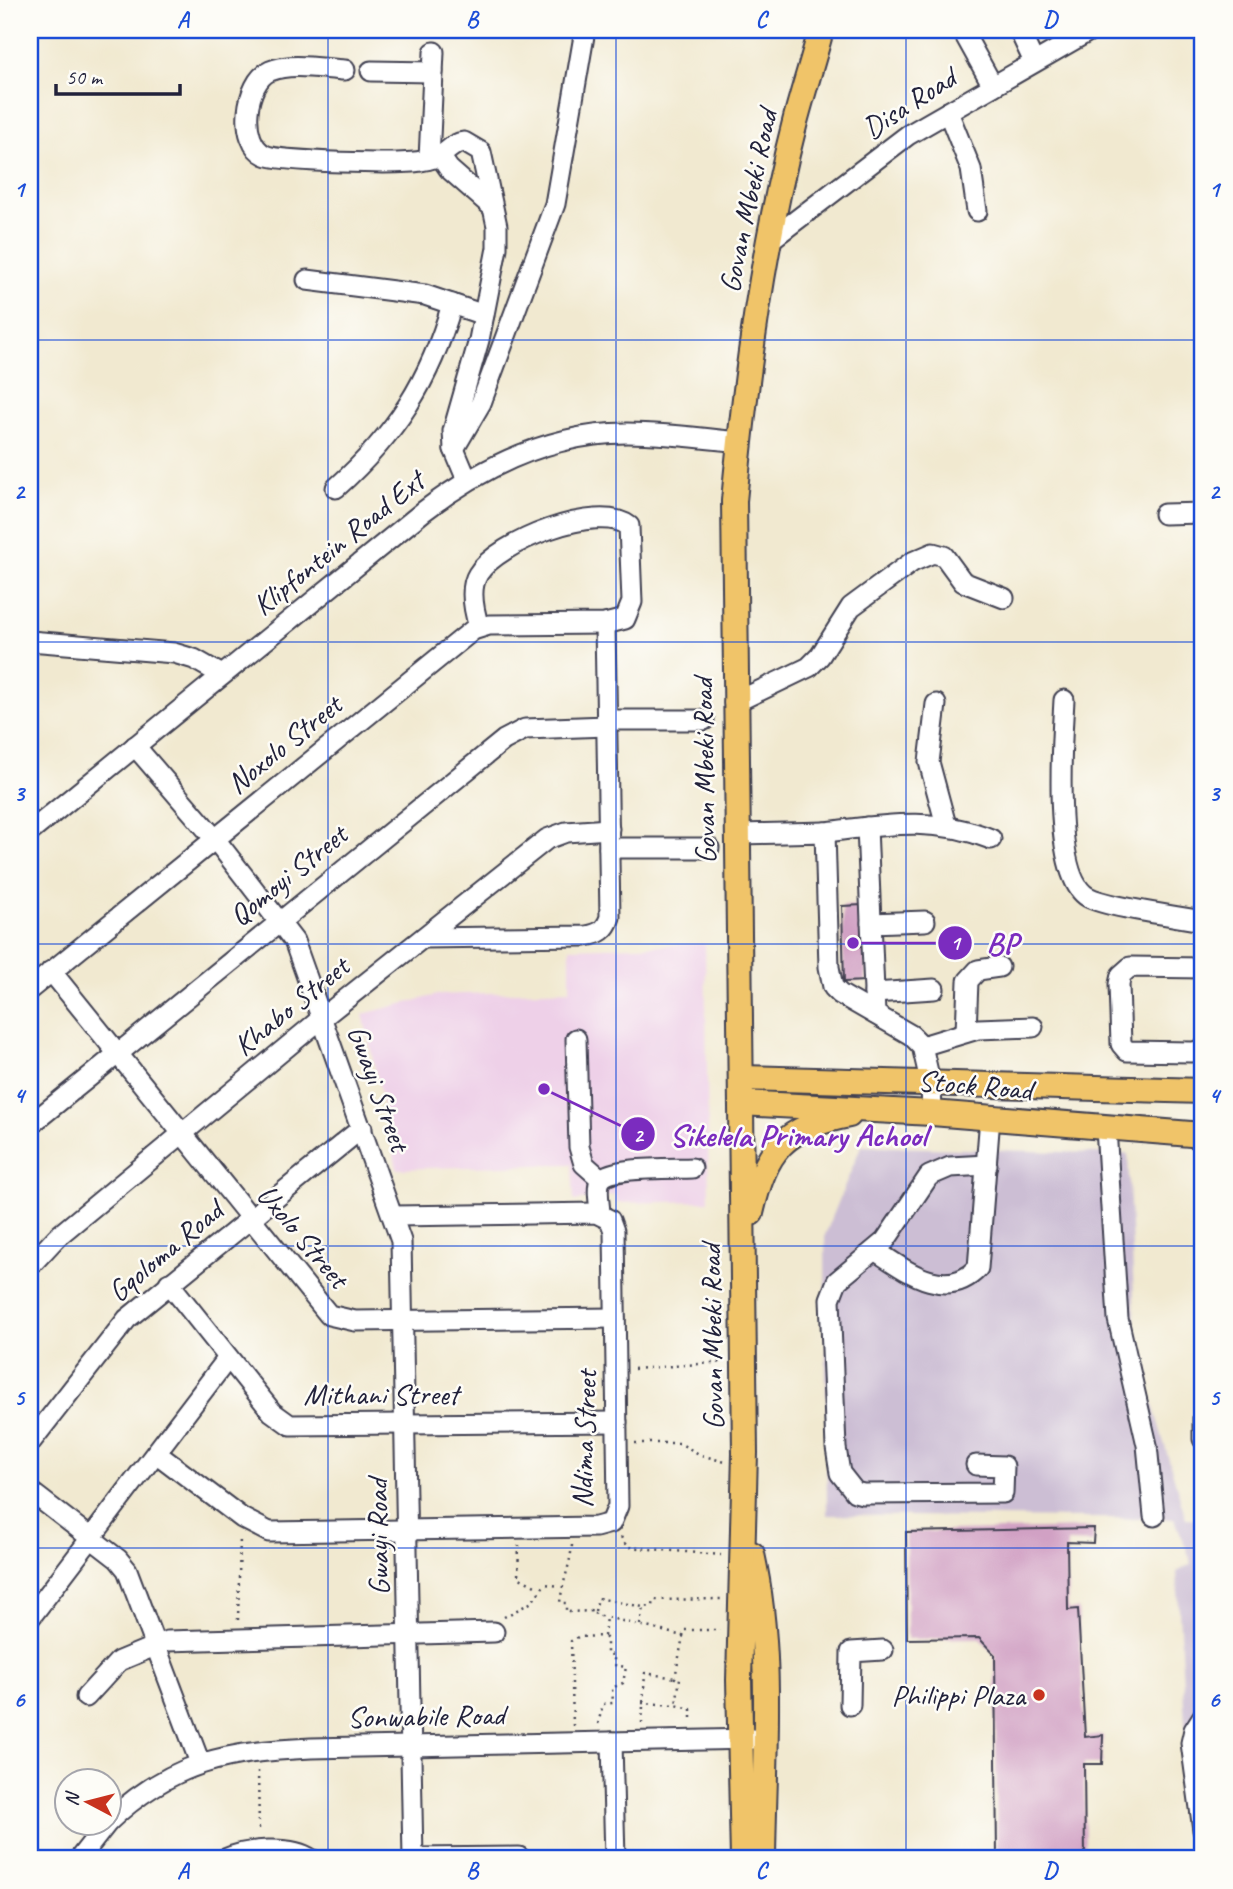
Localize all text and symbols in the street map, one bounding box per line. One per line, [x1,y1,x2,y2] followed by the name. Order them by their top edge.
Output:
[177,5,191,34] text: A
[466,5,480,34] text: B
[756,5,770,34] text: C
[1043,5,1059,34] text: D
[56,52,180,96] scale bar
[855,57,966,147] street label: Disa Road
[66,64,104,90] text: 50 m
[710,102,787,296] street label: Govan Mbeki Road
[14,175,27,204] text: 1
[1209,175,1222,204] text: 1
[244,460,435,624] street label: Klipfontein Road Ext
[14,477,27,506] text: 2
[1209,477,1222,506] text: 2
[683,674,725,864] street label: Govan Mbeki Road
[219,684,352,802] street label: Noxolo Street
[14,779,27,808] text: 3
[1209,779,1222,808] text: 3
[221,814,357,934] street label: Qomoyi Street
[938,916,1032,969] callout: BP
[986,923,1023,964] text: BP
[950,930,962,956] text: 1
[225,946,359,1064] street label: Khabo Street
[339,1020,420,1159] street label: Gwayi Street
[917,1061,1038,1109] street label: Stock Road
[14,1081,27,1110] text: 4
[1209,1081,1222,1110] text: 4
[620,1108,940,1161] callout: Sikelela Primary Achool
[670,1115,933,1156] text: Sikelela Primary Achool
[633,1122,645,1148] text: 2
[249,1176,359,1298] street label: Uxolo Street
[100,1189,233,1310] street label: Gqoloma Road
[691,1240,733,1430] street label: Govan Mbeki Road
[563,1366,605,1509] street label: Ndima Street
[304,1375,462,1413] street label: Mithani Street
[14,1383,26,1412] text: 5
[1209,1383,1221,1412] text: 5
[358,1474,398,1596] street label: Gwayi Road
[891,1676,1027,1714] place label: Philippi Plaza
[14,1685,27,1714] text: 6
[1209,1685,1222,1714] text: 6
[1031,1687,1047,1703] marker: Philippi Plaza
[347,1696,509,1736] street label: Sonwabile Road
[52,1766,122,1836] north arrow
[59,1790,85,1807] text: N
[177,1856,191,1885] text: A
[466,1856,480,1885] text: B
[756,1856,770,1885] text: C
[1043,1856,1059,1885] text: D

